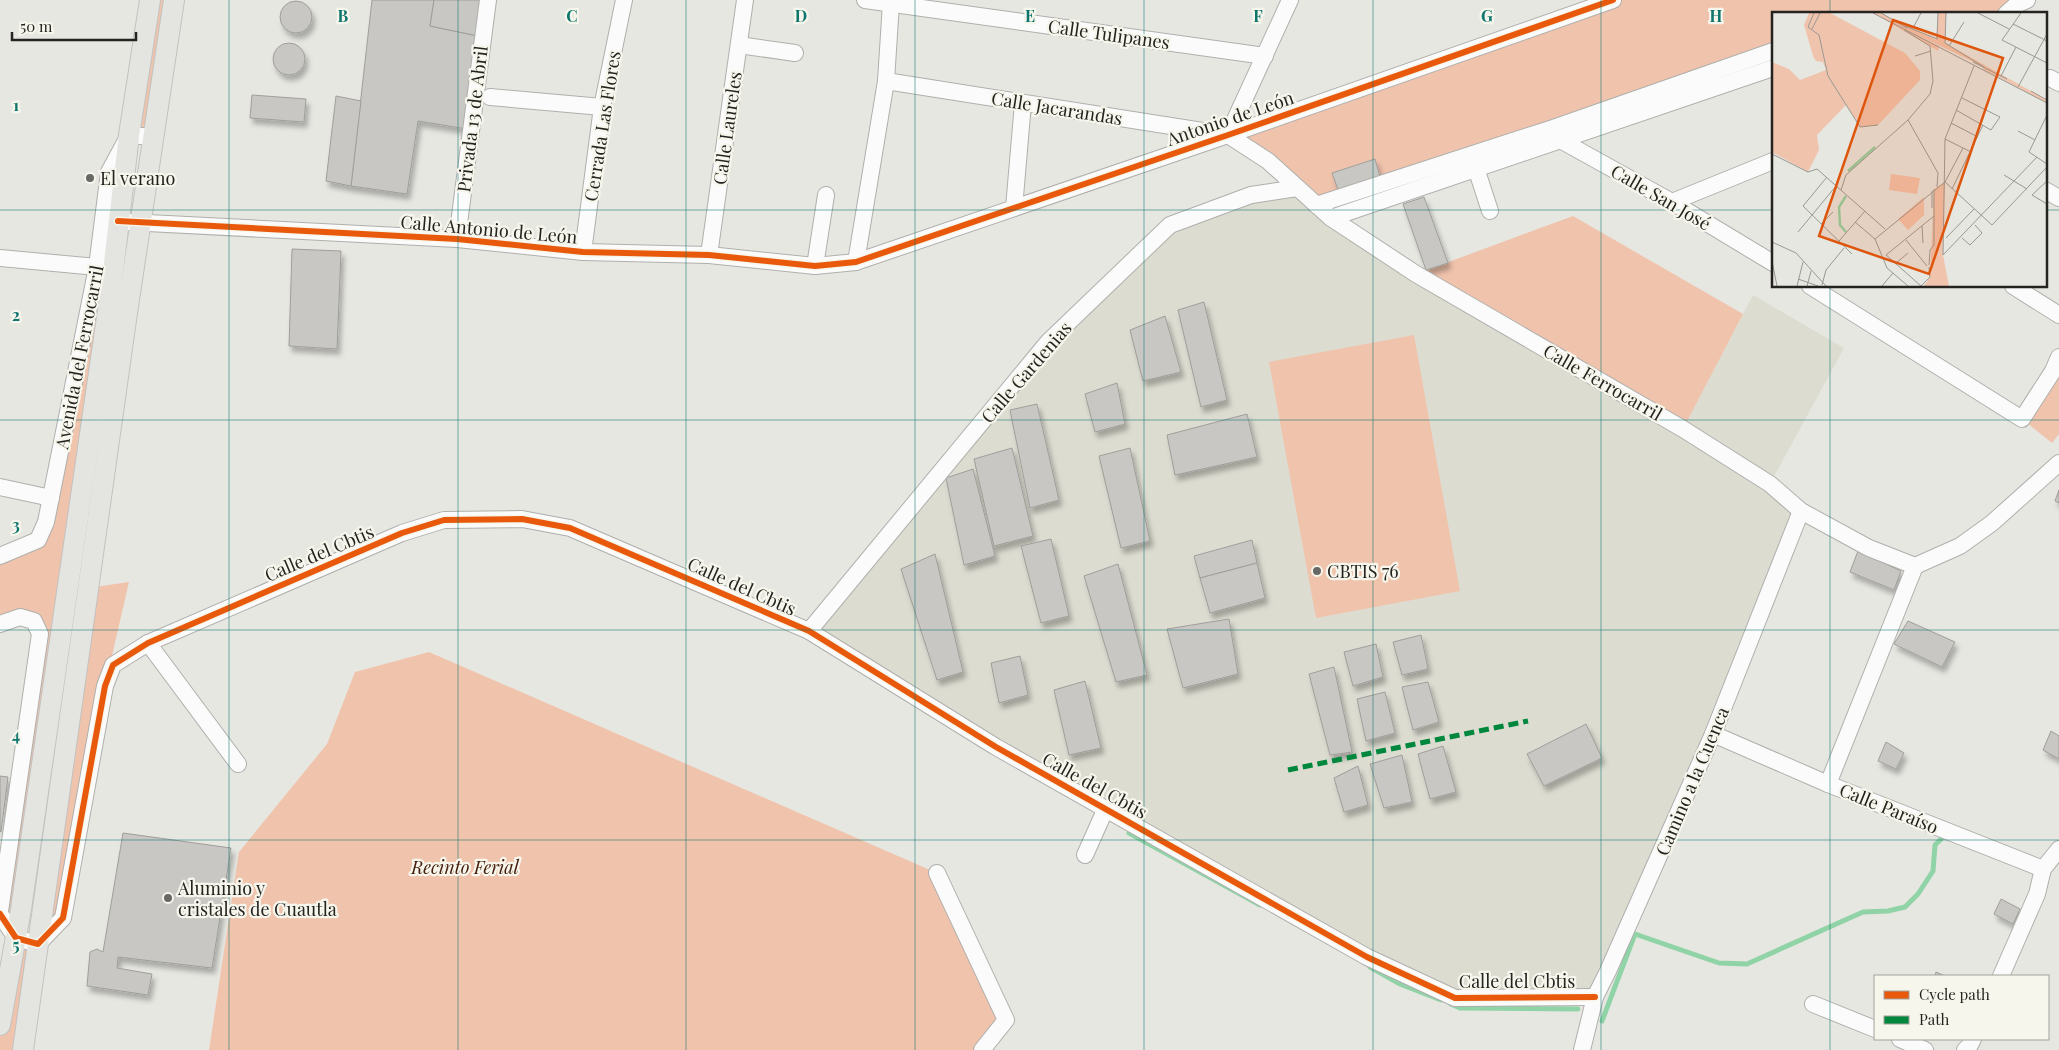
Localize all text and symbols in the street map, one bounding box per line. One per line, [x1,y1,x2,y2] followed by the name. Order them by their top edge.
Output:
[338,5,349,26] text: B
[566,5,578,26] text: C
[795,5,807,26] text: D
[1025,5,1035,26] text: E
[1253,5,1263,26] text: F
[1481,5,1493,26] text: G
[1710,5,1723,26] text: H
[12,10,136,42] scale bar
[1772,12,2046,288] inset map
[1047,14,1171,54] street label: Calle Tulipanes
[20,16,53,36] text: 50 m
[451,44,493,194] street label: Privada 13 de Abril
[578,49,626,203] street label: Cerrada Las Flores
[707,70,747,186] street label: Calle Laureles
[1162,85,1297,151] street label: Antonio de León
[990,86,1124,130] street label: Calle Jacarandas
[13,94,19,115] text: 1
[1607,159,1715,235] street label: Calle San José
[100,166,176,190] place label: El verano
[84,172,96,184] marker: El verano
[400,209,579,249] street label: Calle Antonio de León
[49,263,109,452] street label: Avenida del Ferrocarril
[12,304,20,325] text: 2
[975,316,1077,428] street label: Calle Gardenias
[1539,338,1667,426] street label: Calle Ferrocarril
[12,514,20,535] text: 3
[261,519,377,587] street label: Calle del Cbtis
[684,551,800,621] street label: Calle del Cbtis
[1327,559,1399,583] place label: CBTIS 76
[1311,565,1323,577] marker: CBTIS 76
[1650,703,1734,859] street label: Camino a la Cuenca
[12,724,20,745] text: 4
[1038,746,1152,824] street label: Calle del Cbtis
[1836,777,1942,839] street label: Calle Paraíso
[410,855,520,879] park label: Recinto Ferial
[177,876,337,921] place label: Aluminio y cristales de Cuautla
[162,892,174,904] marker: Aluminio y cristales de Cuautla
[12,934,20,955] text: 5
[1459,969,1575,993] street label: Calle del Cbtis
[1874,975,2049,1040] legend
[1919,984,1990,1004] text: Cycle path
[1919,1009,1949,1029] text: Path

